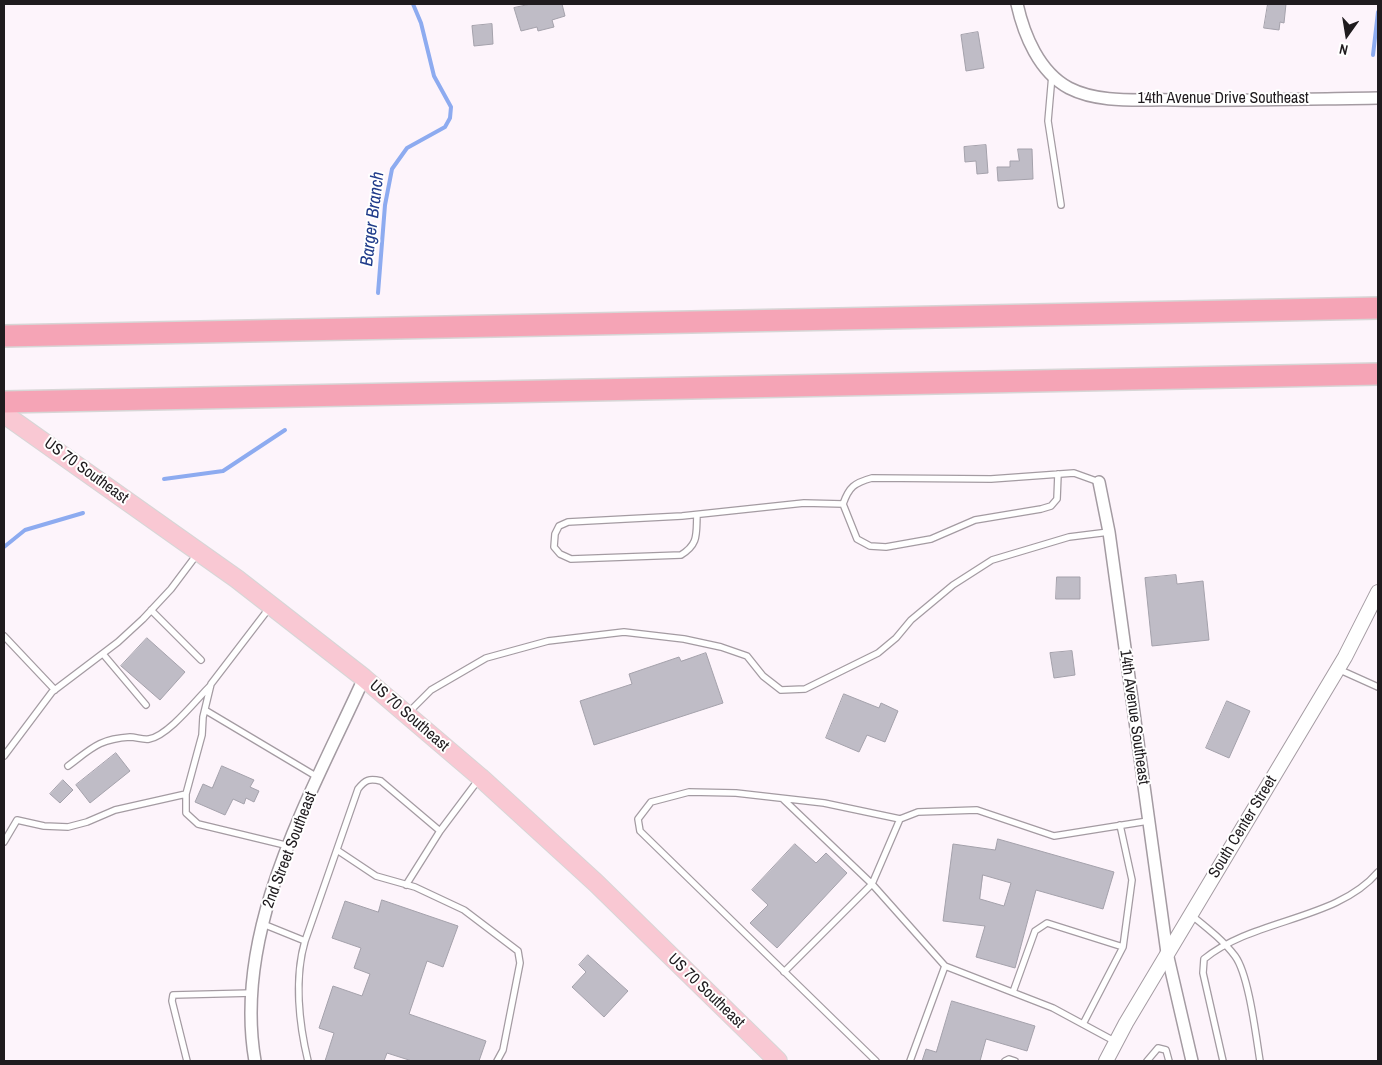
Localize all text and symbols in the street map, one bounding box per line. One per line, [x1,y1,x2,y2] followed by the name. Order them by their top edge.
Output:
[1322,10,1372,60] north arrow
[1338,40,1350,59] text: N
[1137,89,1309,109] street label: 14th Avenue Drive Southeast
[356,170,390,268] water label: Barger Branch
[40,434,132,508] street label: US 70 Southeast
[1115,648,1153,786] street label: 14th Avenue Southeast
[365,676,453,756] street label: US 70 Southeast
[1205,772,1281,882] street label: South Center Street
[259,789,321,911] street label: 2nd Street Southeast
[664,950,748,1032] street label: US 70 Southeast

